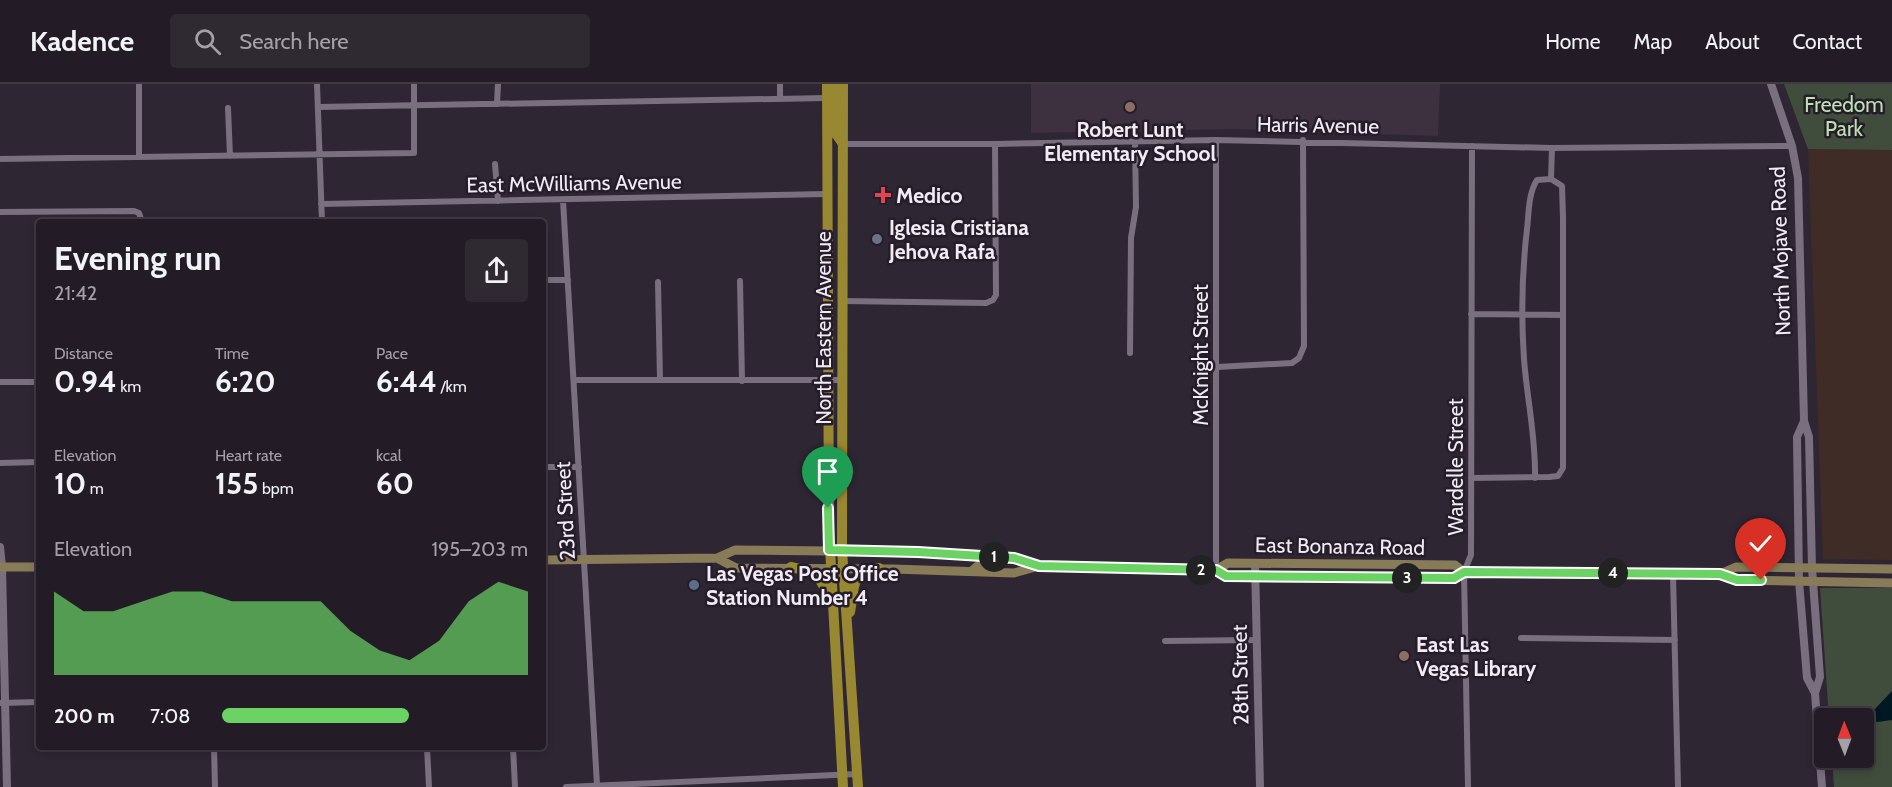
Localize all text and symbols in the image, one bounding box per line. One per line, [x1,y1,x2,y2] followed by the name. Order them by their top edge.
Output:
[170,14,590,68] search box
[30,24,134,58] text: Kadence
[191,25,224,58] icon: search
[239,28,349,55] text: Search here
[1545,29,1601,54] text: Home
[1634,29,1672,54] text: Map
[1705,29,1759,54] text: About
[1792,29,1862,54] text: Contact
[1804,92,1884,141] park label: Freedom Park
[1123,100,1137,114] marker: Robert Lunt Elementary School
[1257,111,1380,139] street label: Harris Avenue
[1044,117,1217,166] place label: Robert Lunt Elementary School
[1765,166,1796,336] street label: North Mojave Road
[466,169,682,197] street label: East McWilliams Avenue
[896,183,963,208] place label: Medico
[874,186,892,204] marker: Medico
[888,215,1029,264] place label: Iglesia Cristiana Jehova Rafa
[811,231,836,425] street label: North Eastern Avenue
[870,232,884,246] marker: Iglesia Cristiana Jehova Rafa
[54,238,221,278] text: Evening run
[465,239,528,302] button: share
[54,281,97,305] text: 21:42
[1188,284,1213,426] street label: McKnight Street
[54,344,113,363] text: Distance
[215,344,249,363] text: Time
[376,344,408,363] text: Pace
[54,363,117,400] text: 0.94
[215,363,276,400] text: 6:20
[376,363,437,400] text: 6:44
[117,377,141,396] text: km
[437,377,467,396] text: /km
[1443,398,1468,536] street label: Wardelle Street
[54,446,117,465] text: Elevation
[215,446,282,465] text: Heart rate
[376,446,402,465] text: kcal
[802,446,853,508] pin
[811,455,844,488] icon: arrive
[550,461,580,561] street label: 23rd Street
[54,465,86,502] text: 10
[215,465,258,502] text: 155
[376,465,414,502] text: 60
[86,479,104,498] text: m
[258,479,294,498] text: bpm
[1735,518,1786,580] pin
[1744,527,1777,560] icon: check
[1255,532,1425,560] street label: East Bonanza Road
[54,537,132,561] text: Elevation
[431,537,528,561] text: 195–203 m
[979,542,1009,572] pin: 1
[991,547,997,566] text: 1
[1186,555,1216,585] pin: 2
[1598,558,1628,588] pin: 4
[1197,560,1205,579] text: 2
[706,561,899,610] place label: Las Vegas Post Office Station Number 4
[1392,563,1422,593] pin: 3
[1608,563,1618,582] text: 4
[1403,568,1411,587] text: 3
[687,578,701,592] marker: Las Vegas Post Office Station Number 4
[1227,624,1253,726] street label: 28th Street
[1416,632,1537,681] place label: East Las Vegas Library
[1397,649,1411,663] marker: East Las Vegas Library
[54,704,115,728] text: 200 m
[150,704,190,728] text: 7:08
[1814,708,1874,768] north arrow
[1814,708,1874,768] map controls

